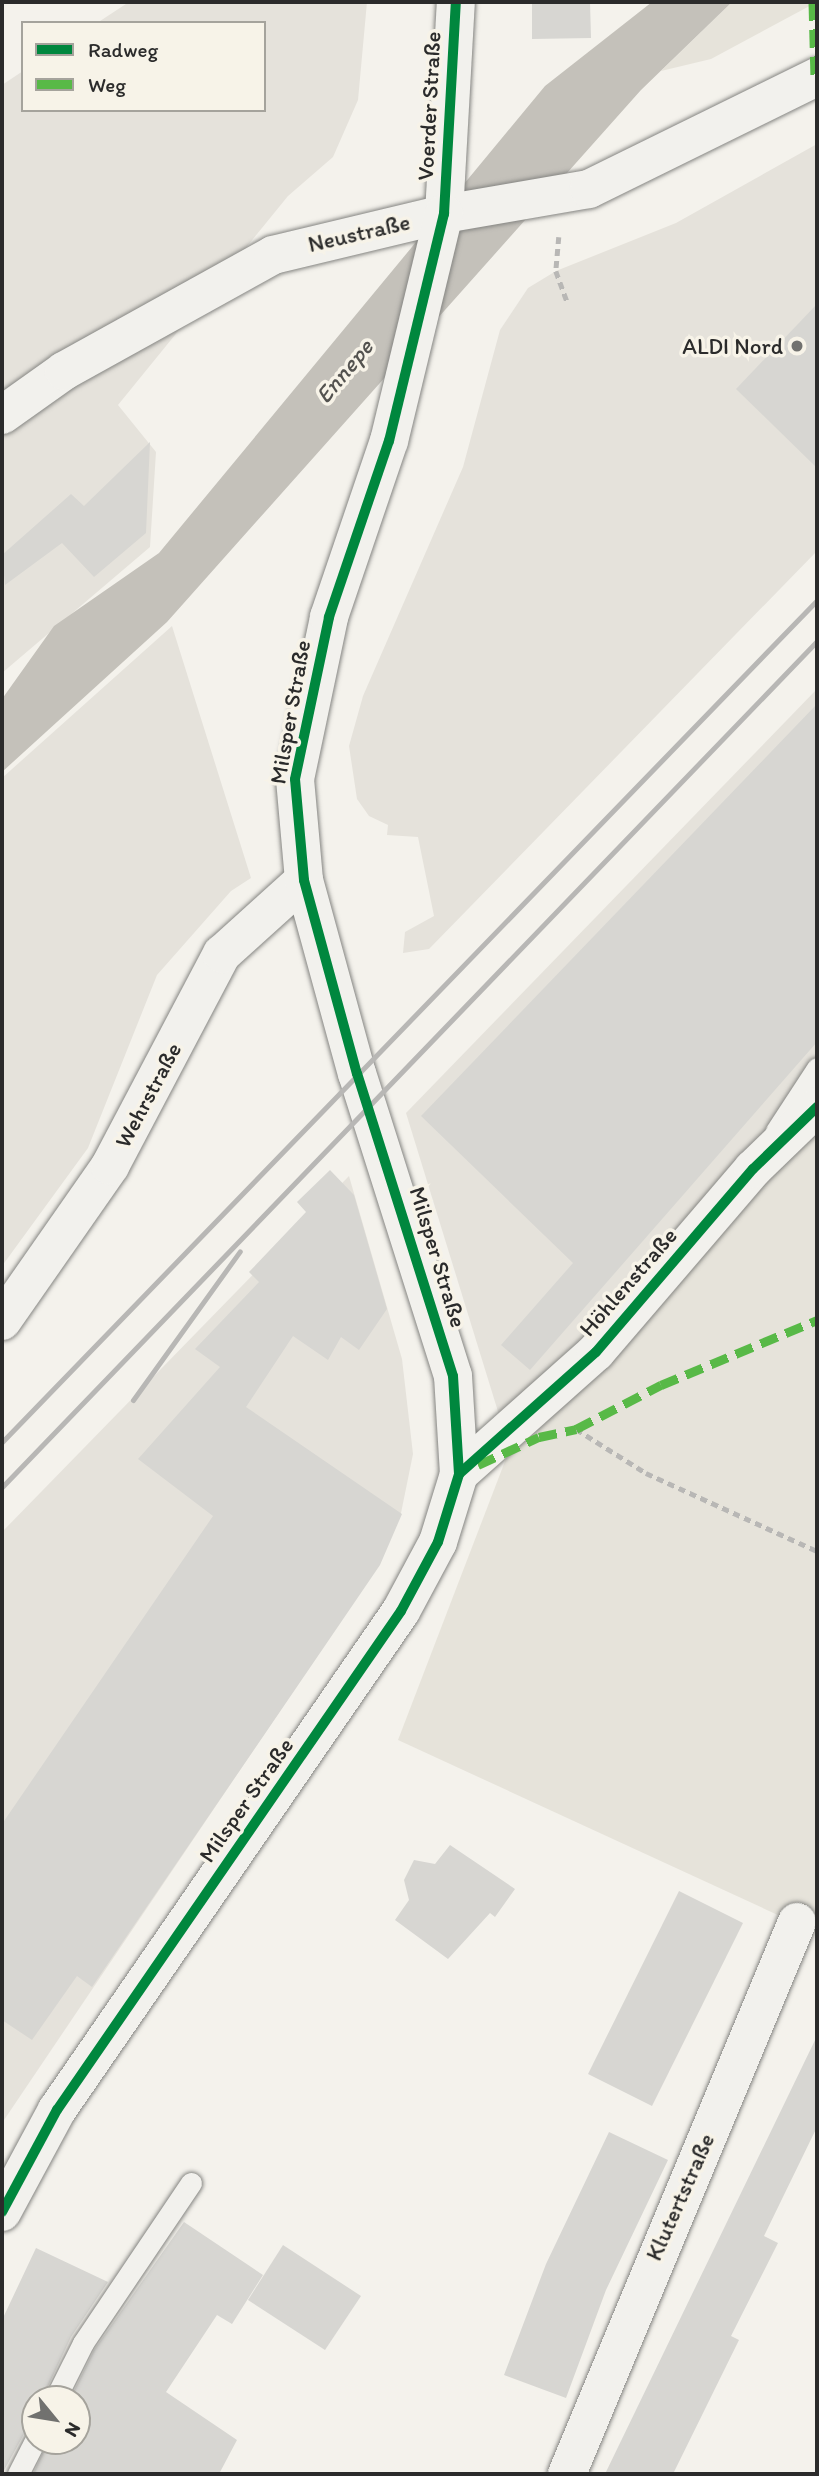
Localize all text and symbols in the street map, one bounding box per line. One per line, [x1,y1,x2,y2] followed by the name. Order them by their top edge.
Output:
[21,21,266,112] legend
[411,31,447,181] street label: Voerder Straße
[88,37,158,62] text: Radweg
[88,72,126,97] text: Weg
[305,208,413,258] street label: Neustraße
[682,332,783,360] place label: ALDI Nord
[309,333,379,409] water label: Ennepe
[789,338,805,354] marker: ALDI Nord
[264,638,316,786] street label: Milsper Straße
[109,1038,187,1152] street label: Wehrstraße
[404,1183,472,1331] street label: Milsper Straße
[573,1222,683,1342] street label: Höhlenstraße
[193,1733,299,1867] street label: Milsper Straße
[640,2129,720,2265] street label: Klutertstraße
[21,2385,91,2455] north arrow
[60,2418,86,2441] text: N

